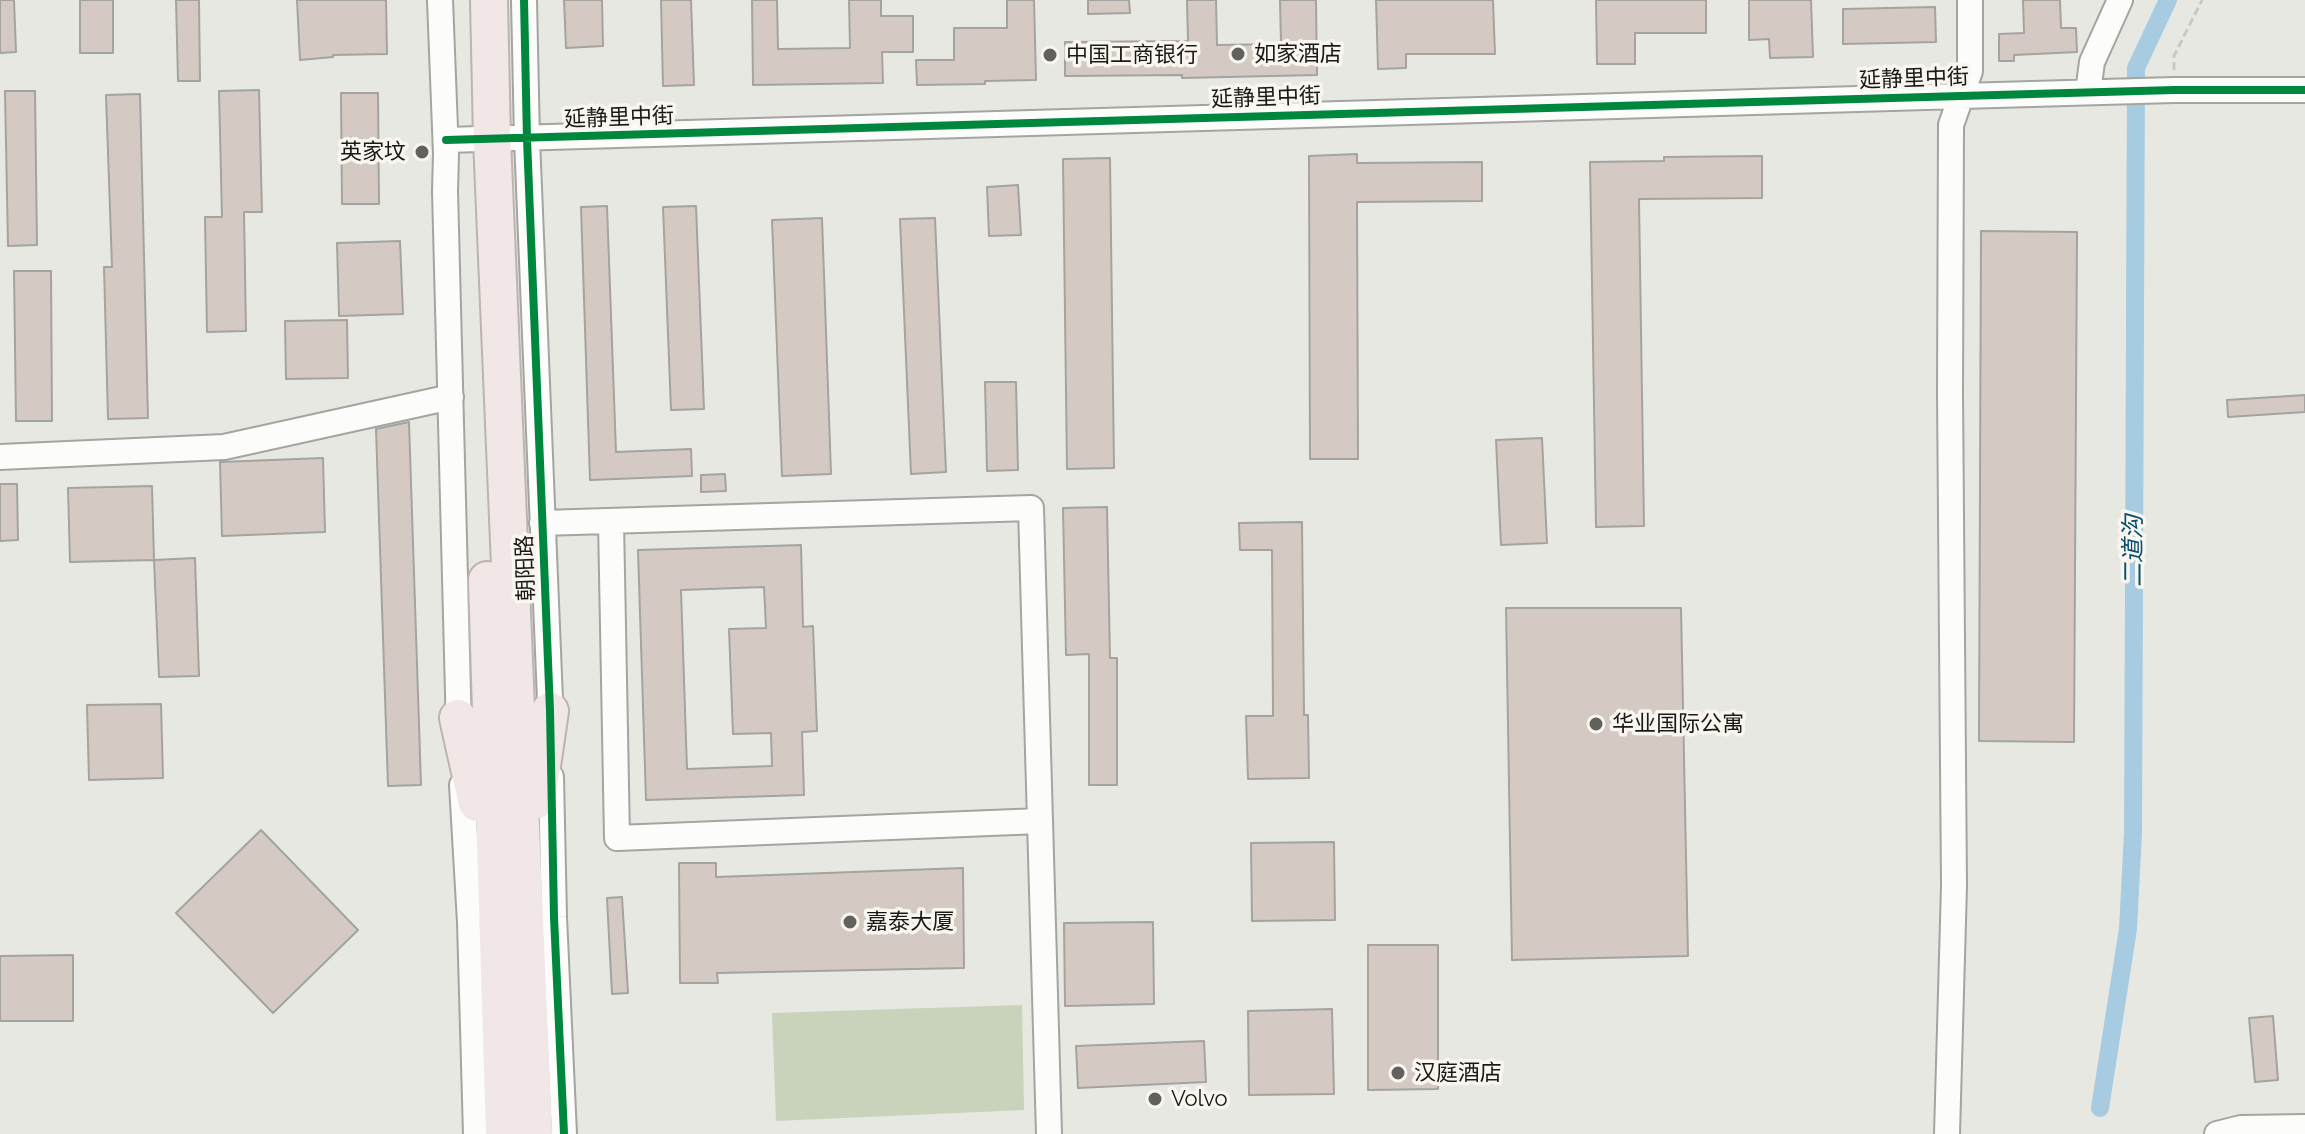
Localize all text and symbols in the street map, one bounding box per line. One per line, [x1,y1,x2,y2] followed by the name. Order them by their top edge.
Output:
[1254,41,1342,67] place label: 如家酒店
[1066,42,1198,68] place label: 中国工商银行
[1229,45,1247,63] marker: 如家酒店
[1041,46,1059,64] marker: 中国工商银行
[1859,64,1969,94] street label: 延静里中街
[1211,83,1321,113] street label: 延静里中街
[564,103,674,133] street label: 延静里中街
[340,139,406,165] place label: 英家坟
[413,143,431,161] marker: 英家坟
[2120,515,2148,587] water label: 二道沟
[512,535,540,601] street label: 朝阳路
[1612,711,1744,737] place label: 华业国际公寓
[1587,715,1605,733] marker: 华业国际公寓
[866,909,954,935] place label: 嘉泰大厦
[841,913,859,931] marker: 嘉泰大厦
[1414,1060,1502,1086] place label: 汉庭酒店
[1389,1064,1407,1082] marker: 汉庭酒店
[1171,1086,1228,1112] place label: Volvo
[1146,1090,1164,1108] marker: Volvo

